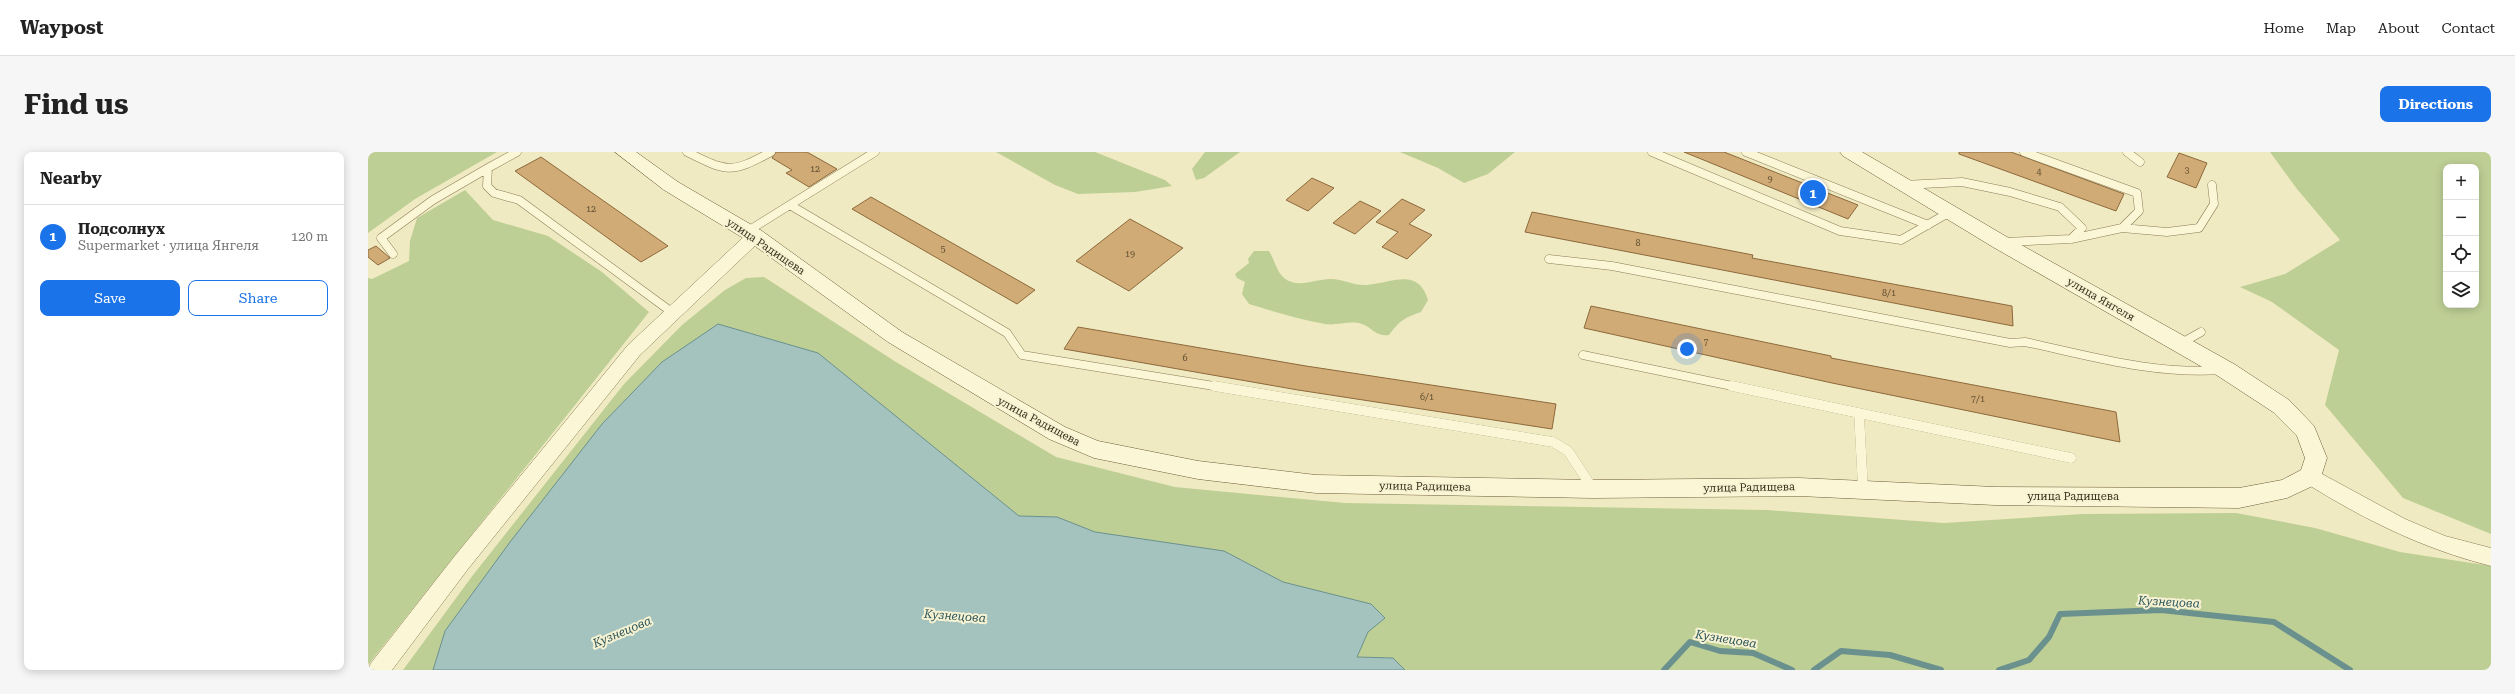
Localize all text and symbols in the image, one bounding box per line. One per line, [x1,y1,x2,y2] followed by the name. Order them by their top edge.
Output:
[20,16,103,39] text: Waypost
[2263,20,2304,36] text: Home
[2326,20,2356,36] text: Map
[2378,20,2420,36] text: About
[2442,20,2495,36] text: Contact
[2380,86,2491,122] button: Directions
[24,88,128,121] text: Find us
[810,164,820,174] house number: 12
[2443,164,2479,308] map controls
[2443,164,2479,200] button: +
[2184,165,2190,175] house number: 3
[2036,167,2042,177] house number: 4
[40,168,102,188] text: Nearby
[1767,174,1773,184] house number: 9
[1800,178,1826,208] pin: 1
[2443,200,2479,236] button: −
[586,204,596,214] house number: 12
[724,215,807,277] street label: улица Радищева
[78,220,165,238] text: Подсолнух
[49,229,57,244] text: 1
[291,229,328,244] text: 120 m
[2443,236,2479,272] button: locate
[78,238,259,253] text: Supermarket · улица Янгеля
[1635,238,1641,248] house number: 8
[940,244,946,254] house number: 5
[1125,249,1135,259] house number: 19
[2443,272,2479,308] button: layers
[2065,275,2137,324] street label: улица Янгеля
[40,280,180,316] button: Save
[188,280,328,316] button: Share
[1882,288,1896,298] house number: 8/1
[1703,337,1709,347] house number: 7
[1677,339,1697,359] your location
[1182,353,1188,363] house number: 6
[1420,392,1434,402] house number: 6/1
[995,394,1082,449] street label: улица Радищева
[1971,394,1985,404] house number: 7/1
[1379,479,1471,494] street label: улица Радищева
[1703,480,1795,495] street label: улица Радищева
[2027,490,2119,503] street label: улица Радищева
[2137,593,2200,611] water label: Кузнецова
[923,607,986,625] water label: Кузнецова
[590,613,653,651] water label: Кузнецова
[1693,627,1758,651] water label: Кузнецова

